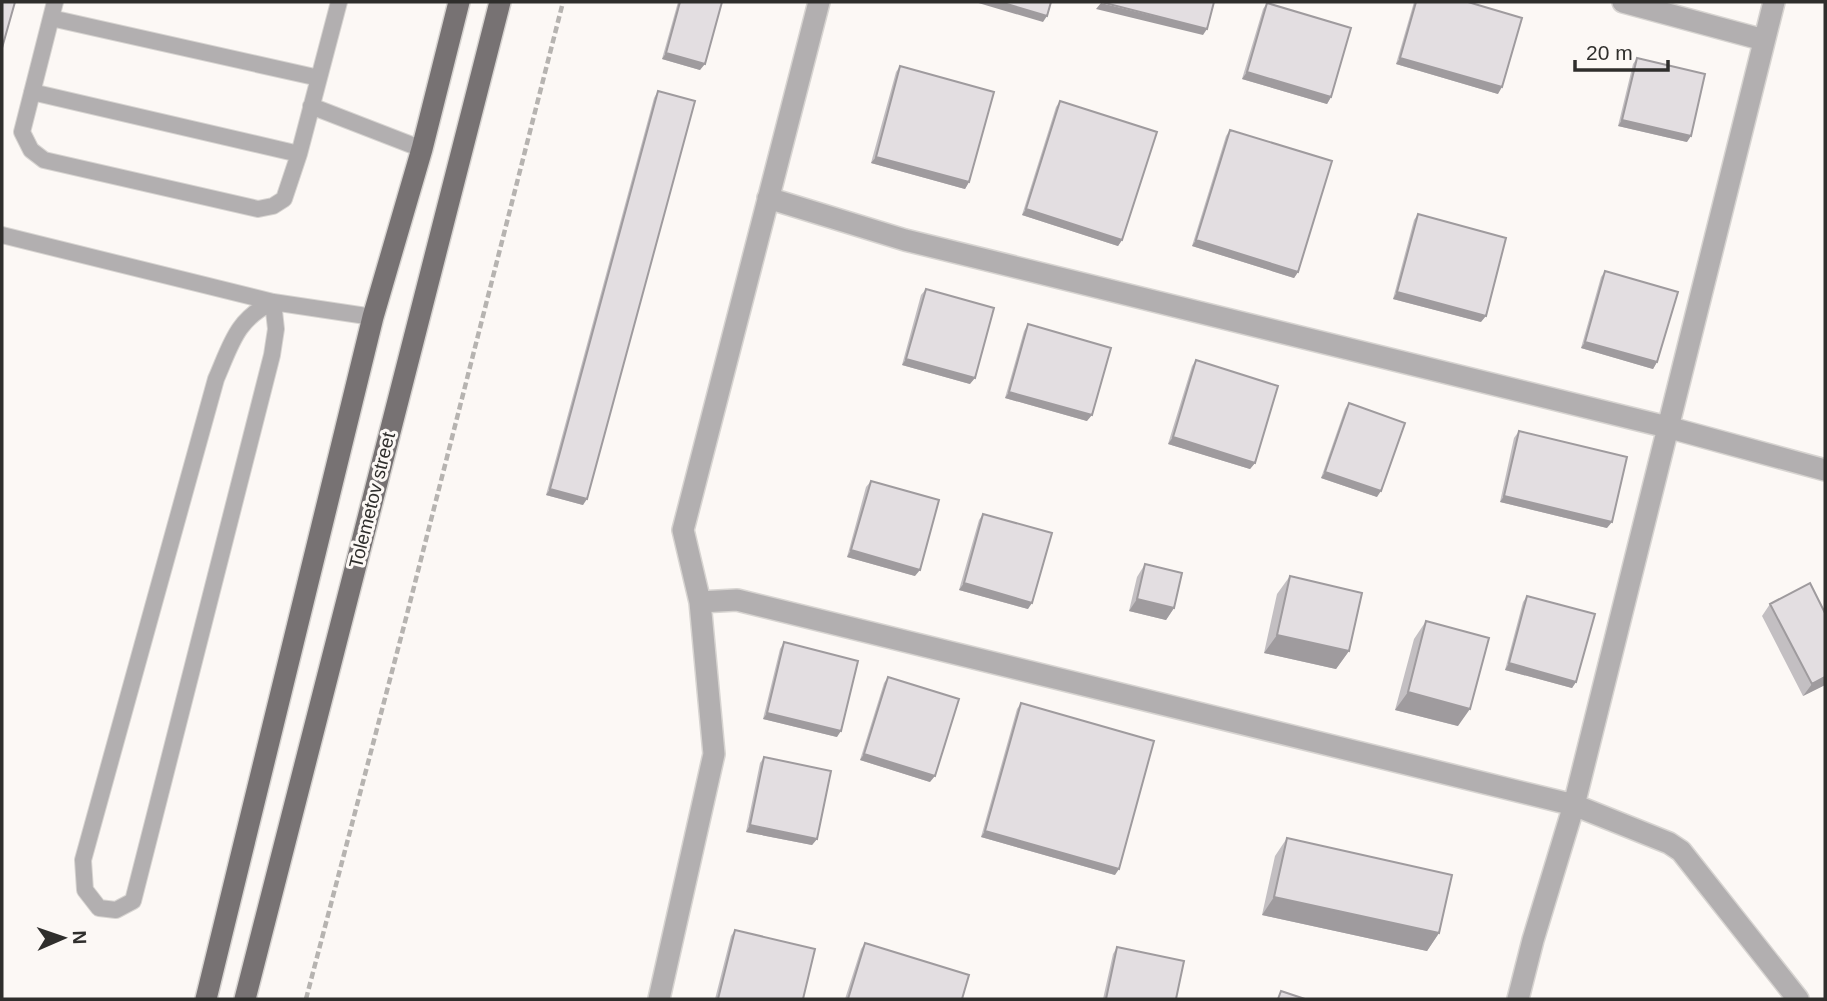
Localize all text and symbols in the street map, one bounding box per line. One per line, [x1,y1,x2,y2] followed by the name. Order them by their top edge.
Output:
[1575,28,1668,72] scale bar
[1586,41,1633,64] text: 20 m
[345,429,399,570] street label: Tolemetov street
[28,903,98,973] north arrow
[69,930,90,945] text: N

